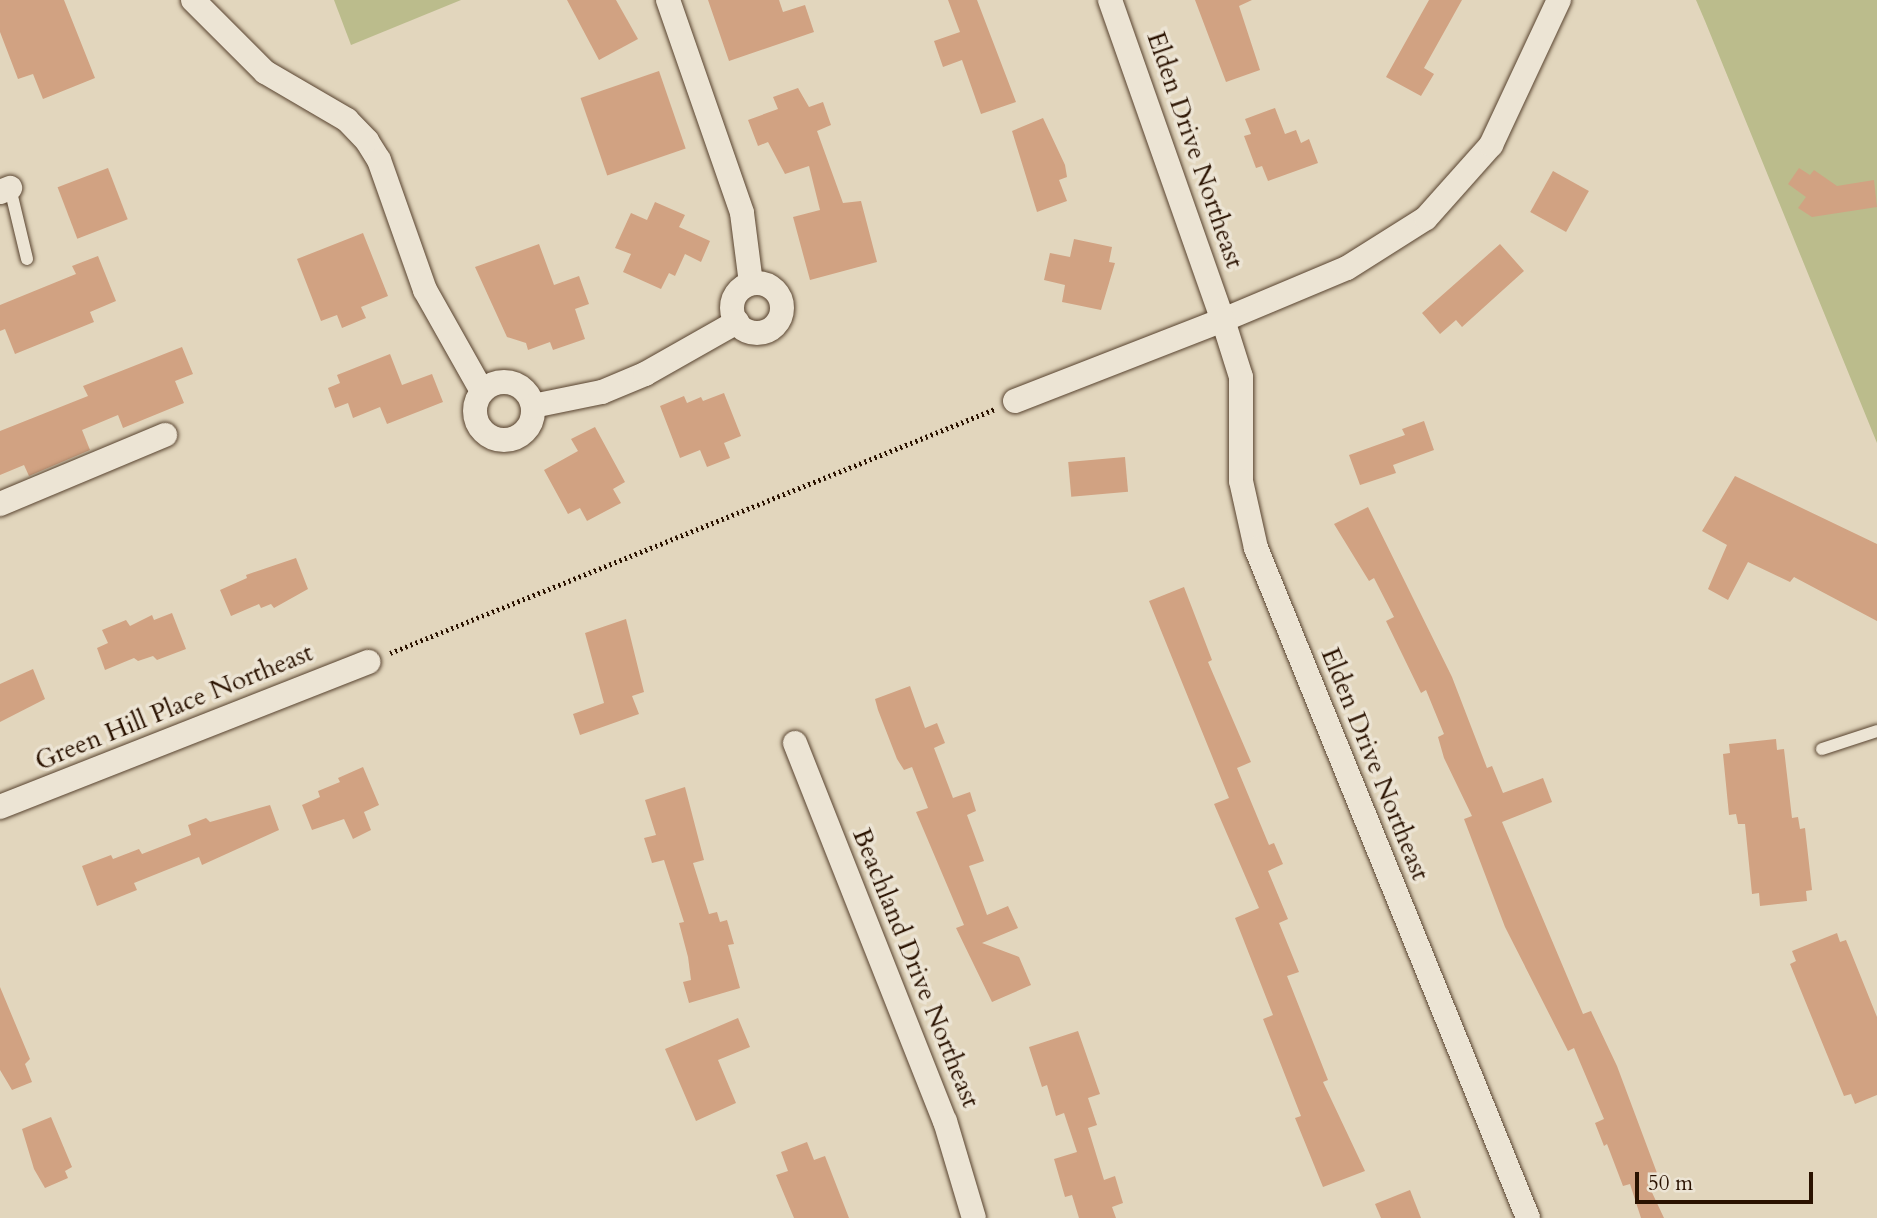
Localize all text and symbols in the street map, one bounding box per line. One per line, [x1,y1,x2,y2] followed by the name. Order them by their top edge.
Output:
[1140,28,1250,272] street label: Elden Drive Northeast
[31,637,317,777] street label: Green Hill Place Northeast
[1314,643,1436,885] street label: Elden Drive Northeast
[846,824,986,1112] street label: Beachland Drive Northeast
[1639,1158,1818,1202] scale bar
[1648,1169,1693,1198] text: 50 m

